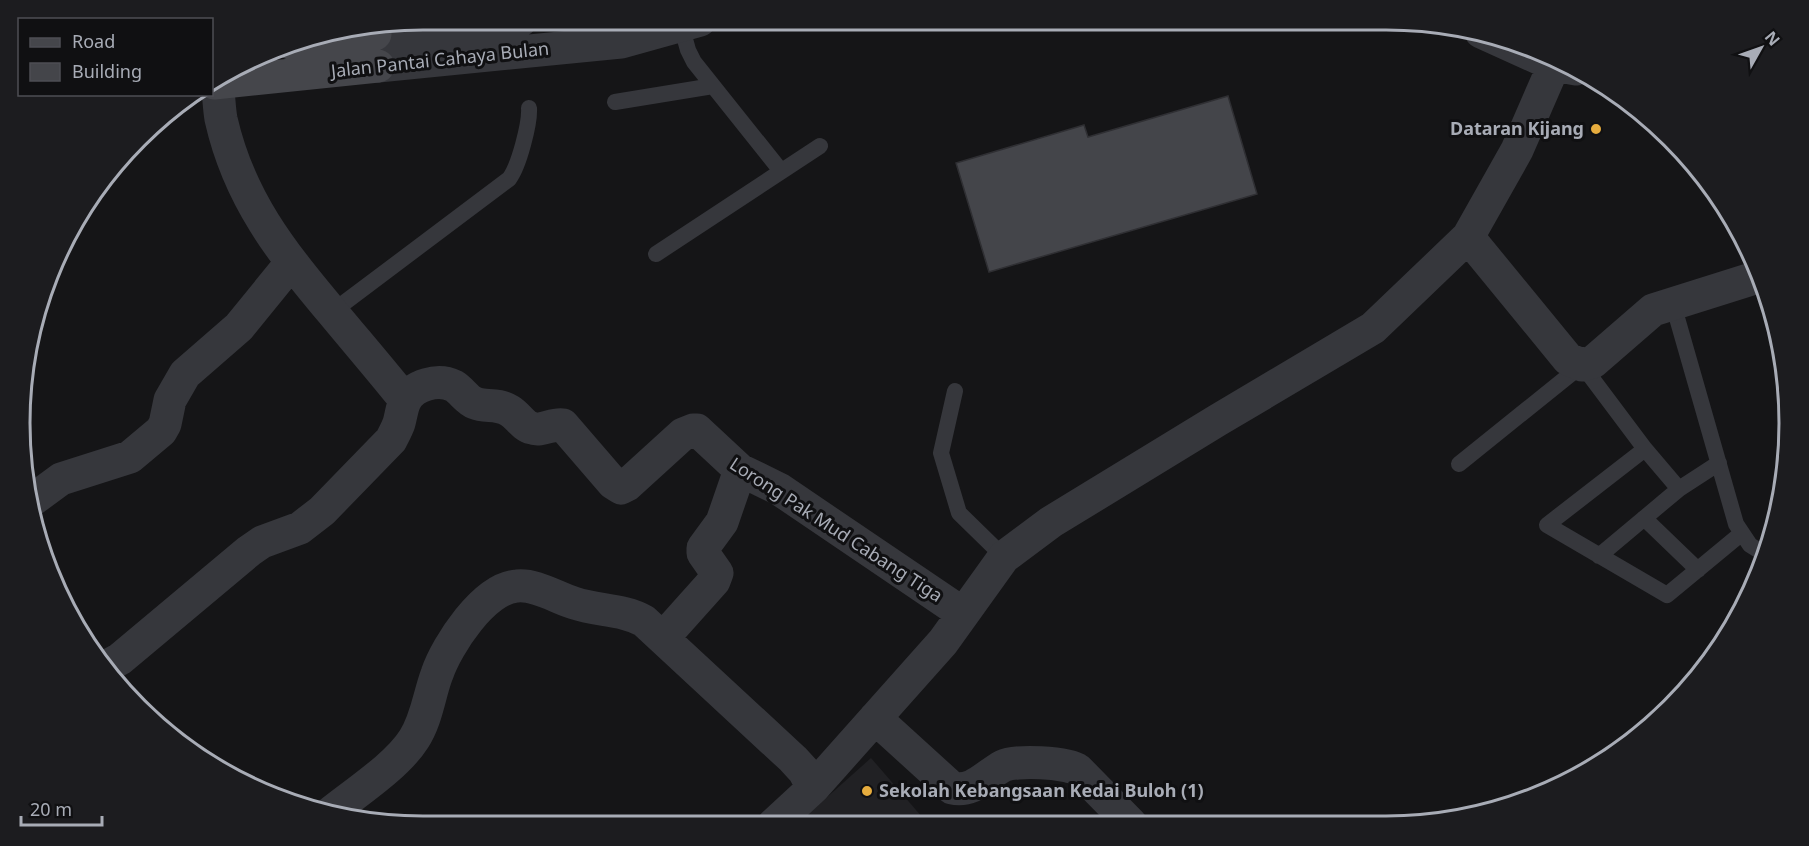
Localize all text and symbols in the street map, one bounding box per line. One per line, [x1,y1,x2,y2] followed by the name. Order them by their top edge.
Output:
[18,18,213,96] legend
[1731,18,1791,78] north arrow
[1760,26,1785,50] text: N
[72,29,115,53] text: Road
[328,36,550,83] street label: Jalan Pantai Cahaya Bulan
[72,59,142,83] text: Building
[1450,116,1584,140] place label: Dataran Kijang
[1589,122,1603,136] marker: Dataran Kijang
[726,451,947,607] street label: Lorong Pak Mud Cabang Tiga
[879,778,1204,802] place label: Sekolah Kebangsaan Kedai Buloh (1)
[860,784,874,798] marker: Sekolah Kebangsaan Kedai Buloh (1)
[21,789,102,827] scale bar
[30,797,72,821] text: 20 m

